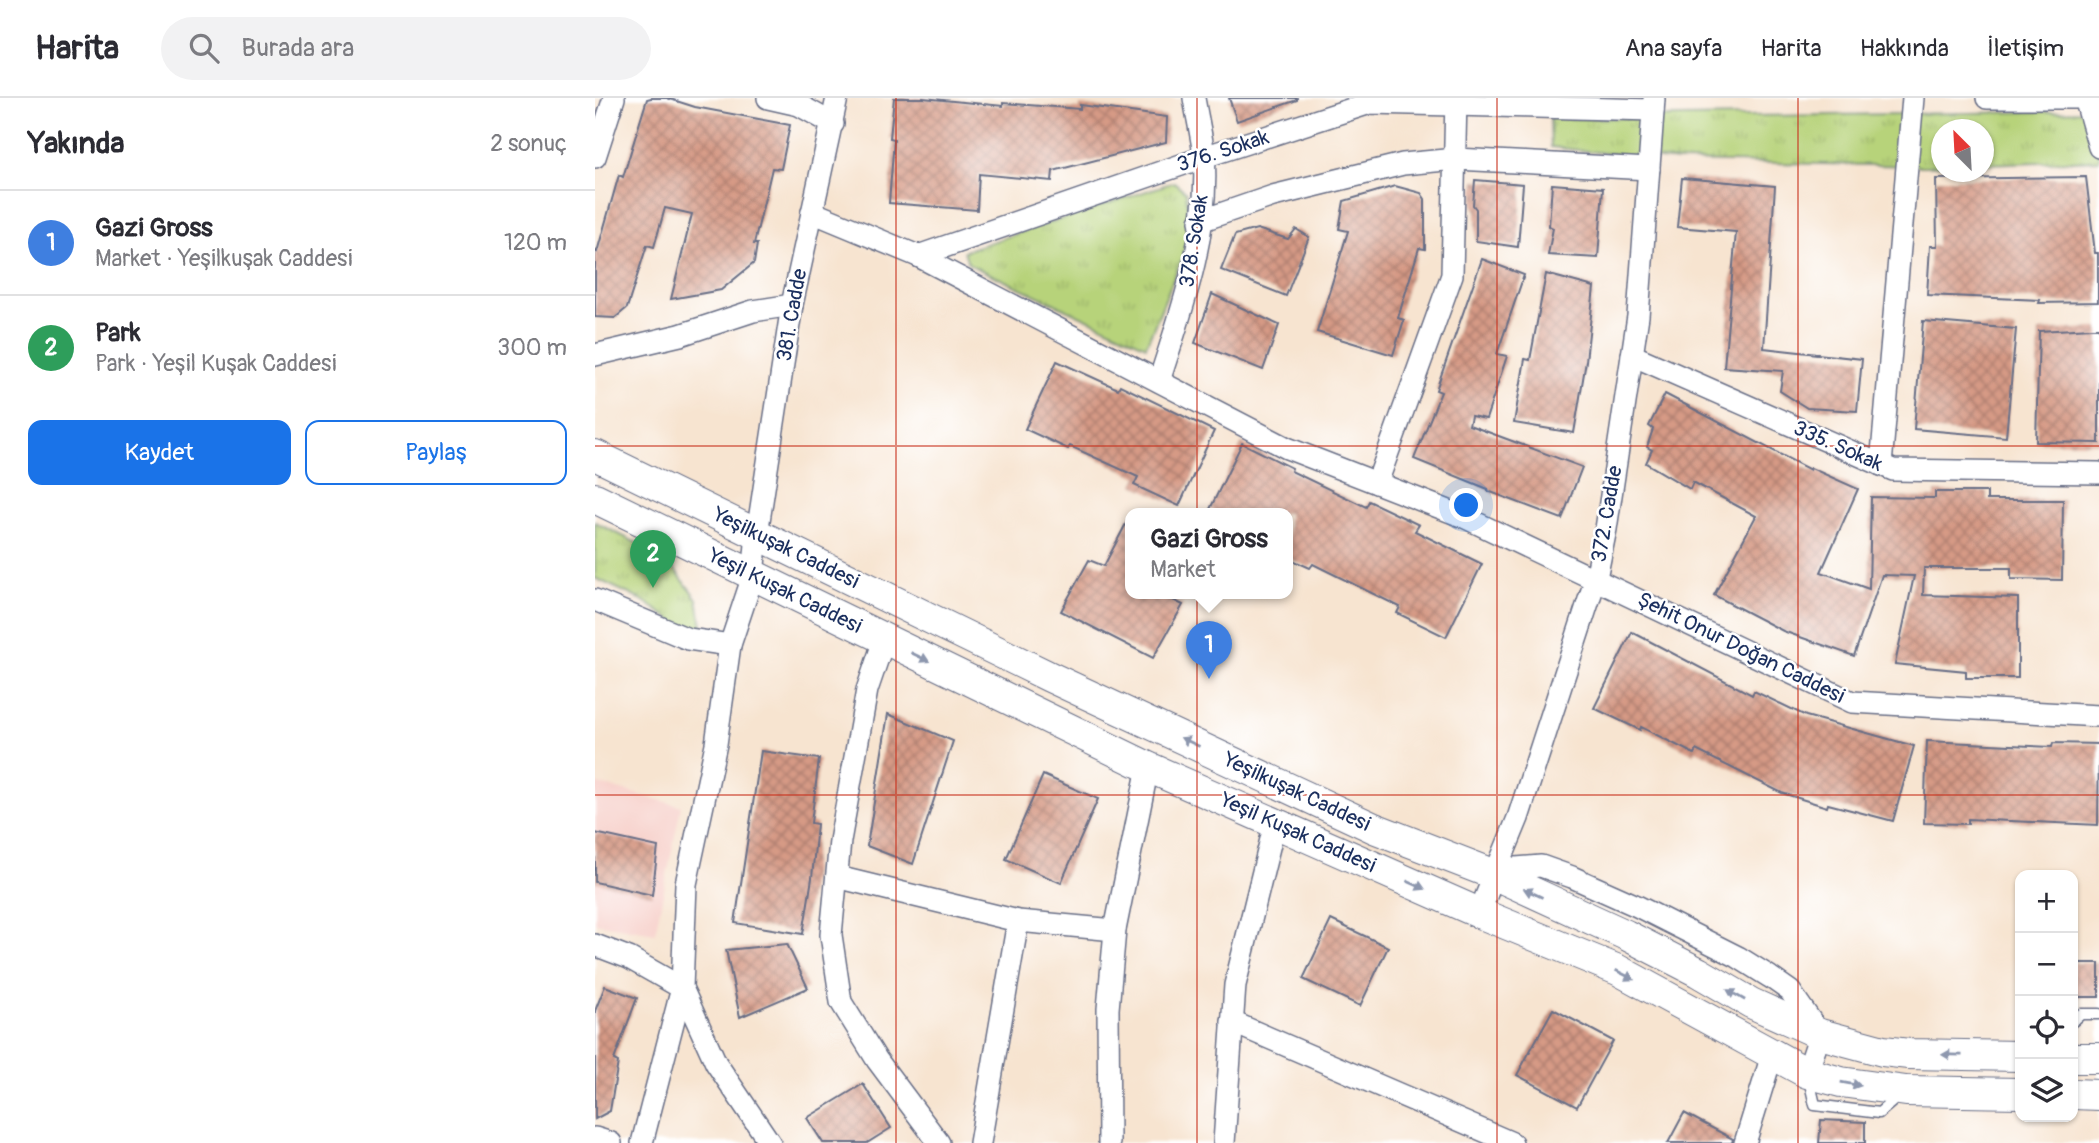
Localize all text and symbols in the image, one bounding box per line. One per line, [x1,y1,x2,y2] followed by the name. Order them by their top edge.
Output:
[161,17,651,80] search box
[35,28,119,69] text: Harita
[185,29,223,67] icon: search
[241,32,354,64] text: Burada ara
[1625,34,1722,63] text: Ana sayfa
[1760,34,1822,63] text: Harita
[1860,34,1949,63] text: Hakkında
[1987,34,2064,63] text: İletişim
[1931,119,1994,182] north arrow
[1174,123,1273,179] street label: 376. Sokak
[28,125,124,162] text: Yakında
[490,129,567,158] text: 2 sonuç
[1173,193,1215,289] street label: 378. Sokak
[95,212,213,244] text: Gazi Gross
[47,228,56,257] text: 1
[504,228,567,257] text: 120 m
[95,244,353,273] text: Market · Yeşilkuşak Caddesi
[771,266,814,363] street label: 381. Cadde
[95,317,141,349] text: Park
[45,333,57,362] text: 2
[497,333,567,362] text: 300 m
[95,349,336,378] text: Park · Yeşil Kuşak Caddesi
[1789,414,1887,478] street label: 335. Sokak
[28,420,291,485] button: Kaydet
[305,420,567,485] button: Paylaş
[1585,463,1629,564] street label: 372. Cadde
[1449,488,1483,522] your location
[708,501,864,595] street label: Yeşilkuşak Caddesi
[1125,508,1293,599] popup
[1150,523,1268,555] text: Gazi Gross
[630,530,676,588] pin: 2
[703,542,866,640] street label: Yeşil Kuşak Caddesi
[1150,555,1216,584] text: Market
[1633,586,1849,710] street label: Şehit Onur Doğan Caddesi
[1186,621,1232,679] pin: 1
[910,652,930,663] one-way arrow
[1180,737,1200,748] one-way arrow
[1218,746,1375,838] street label: Yeşilkuşak Caddesi
[1215,786,1380,880] street label: Yeşil Kuşak Caddesi
[2015,870,2078,1122] map controls
[2015,870,2078,933] button: +
[1406,880,1427,891] one-way arrow
[1523,887,1543,898] one-way arrow
[2015,933,2078,996] button: −
[1616,968,1636,980] one-way arrow
[1726,988,1745,1001] one-way arrow
[2015,996,2078,1059] button: locate
[1941,1049,1963,1061] one-way arrow
[2015,1059,2078,1122] button: layers
[1840,1079,1862,1090] one-way arrow

